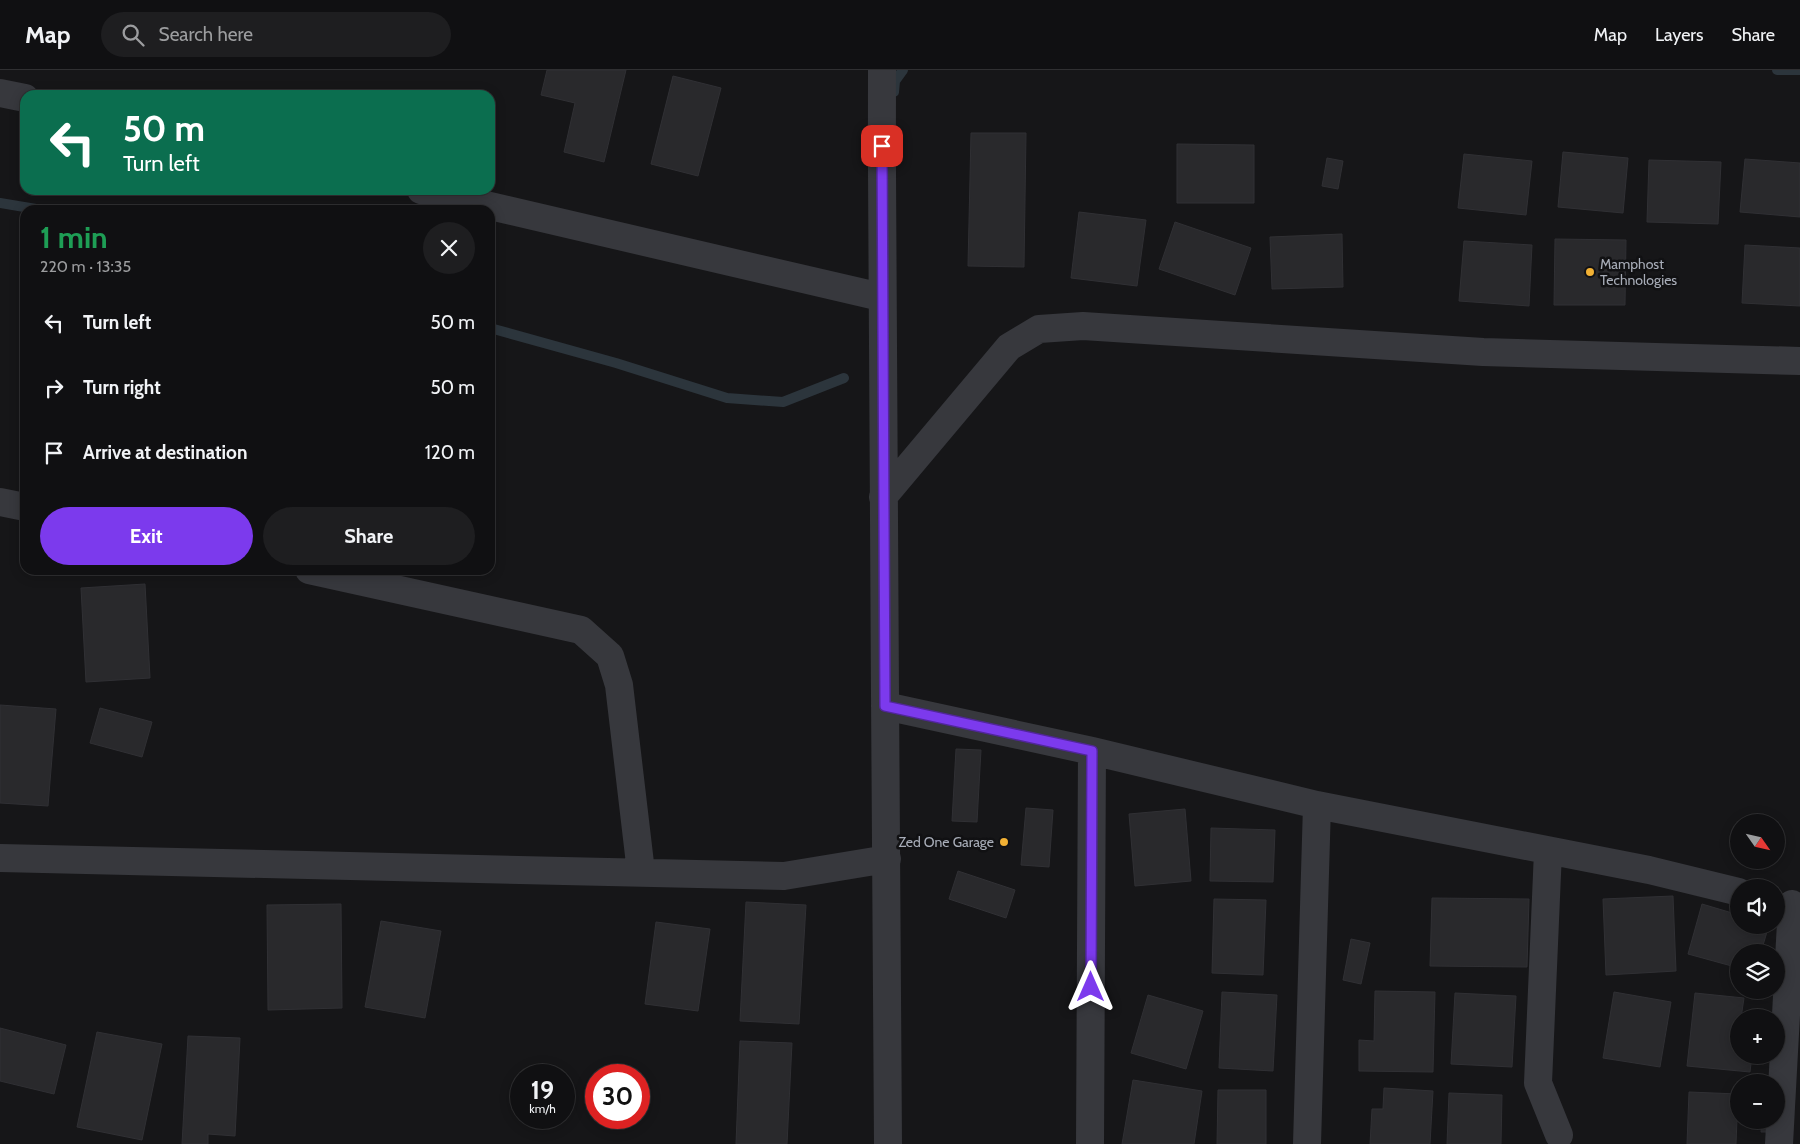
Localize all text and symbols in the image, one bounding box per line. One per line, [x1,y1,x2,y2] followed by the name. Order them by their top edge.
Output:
[101,12,451,57] search box
[25,20,71,49] text: Map
[119,21,147,49] icon: search
[159,23,253,46] text: Search here
[1594,24,1627,46] text: Map
[1655,24,1704,46] text: Layers
[1732,24,1775,46] text: Share
[123,107,205,150] text: 50 m
[40,110,105,175] icon: left
[861,125,903,167] pin
[868,132,896,160] icon: arrive
[123,150,200,177] text: Turn left
[40,219,108,256] text: 1 min
[423,222,475,274] button: close
[1600,255,1677,289] place label: Mamphost Technologies
[40,257,131,276] text: 220 m · 13:35
[1584,266,1596,278] marker: Mamphost Technologies
[40,309,68,337] icon: left
[83,311,151,334] text: Turn left
[431,311,475,334] text: 50 m
[40,374,68,402] icon: right
[83,376,161,399] text: Turn right
[431,376,475,399] text: 50 m
[40,439,68,467] icon: arrive
[83,441,247,464] text: Arrive at destination
[425,441,475,464] text: 120 m
[40,507,253,565] button: Exit
[263,507,475,565] button: Share
[1730,814,1785,869] north arrow
[1730,814,1785,1129] map controls
[898,833,994,851] place label: Zed One Garage
[998,836,1010,848] marker: Zed One Garage
[1730,879,1785,934] button: sound
[1730,944,1785,999] button: layers
[1064,960,1116,1012] position arrow
[1730,1009,1785,1064] button: +
[585,1064,650,1129] speed limit sign: 30
[1730,1074,1785,1129] button: −
[531,1075,554,1105] text: 19
[529,1101,556,1116] text: km/h

